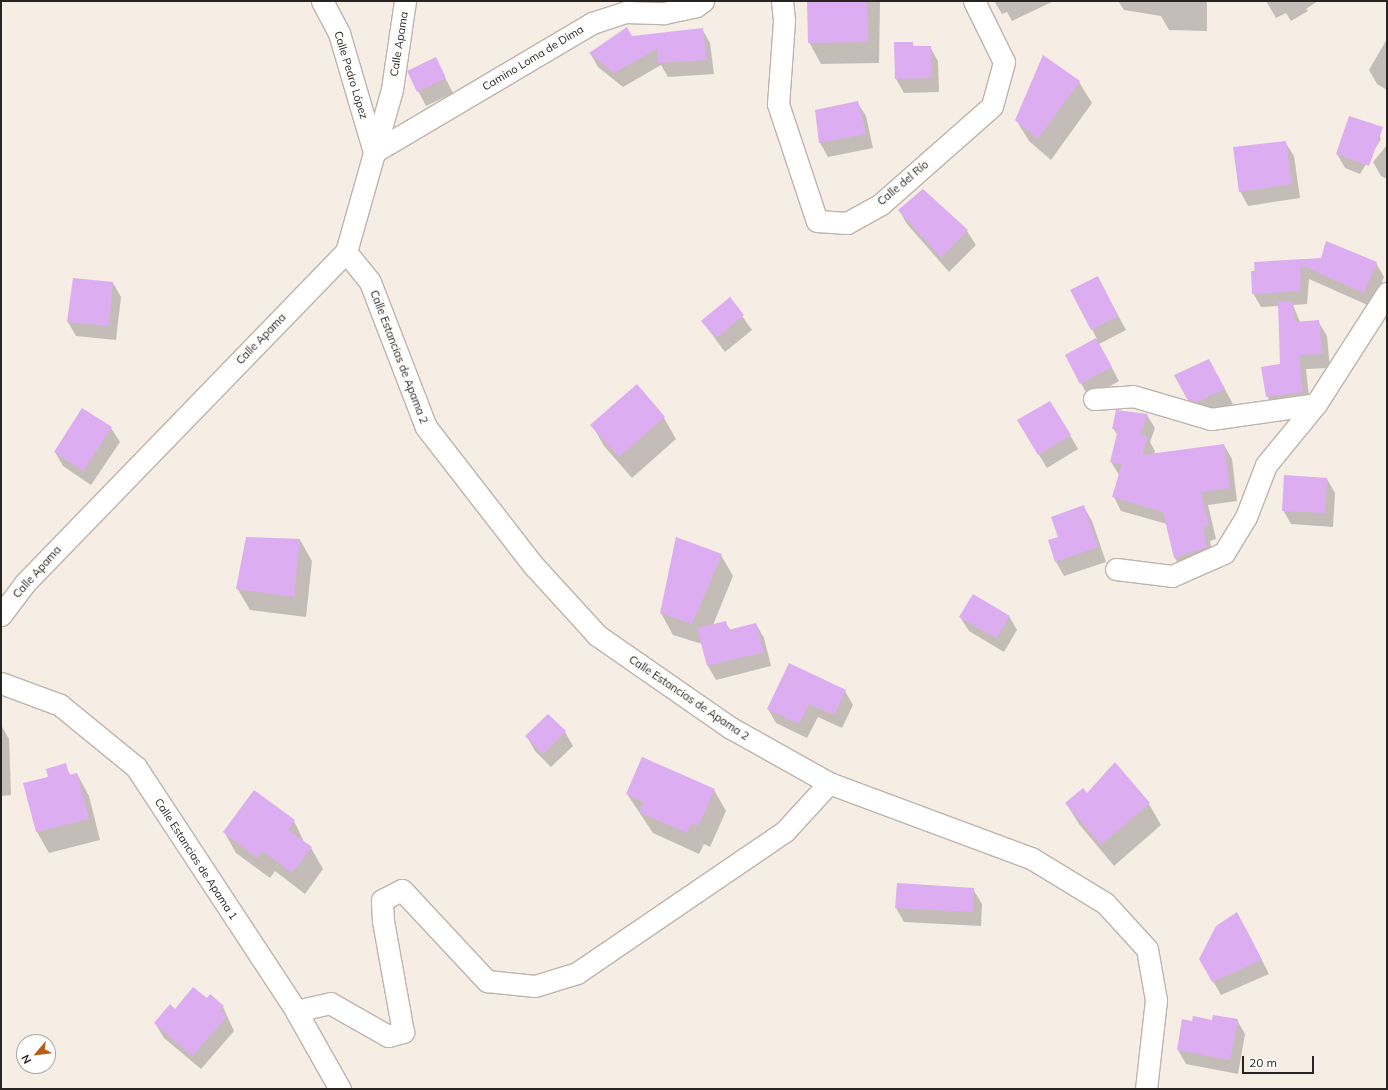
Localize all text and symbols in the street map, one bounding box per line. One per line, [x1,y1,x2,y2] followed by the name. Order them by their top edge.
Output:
[387,11,411,77] street label: Calle Apama
[480,23,586,93] street label: Camino Loma de Dima
[331,30,371,120] street label: Calle Pedro López
[875,158,931,208] street label: Calle del Río
[367,288,431,426] street label: Calle Estancias de Apama 2
[233,311,289,367] street label: Calle Apama
[10,543,64,601] street label: Calle Apama
[626,653,752,743] street label: Calle Estancias de Apama 2
[152,796,240,922] street label: Calle Estancias de Apama 1
[16,1034,56,1074] north arrow
[1244,1048,1316,1074] scale bar
[18,1052,34,1066] text: N
[1249,1055,1277,1070] text: 20 m

